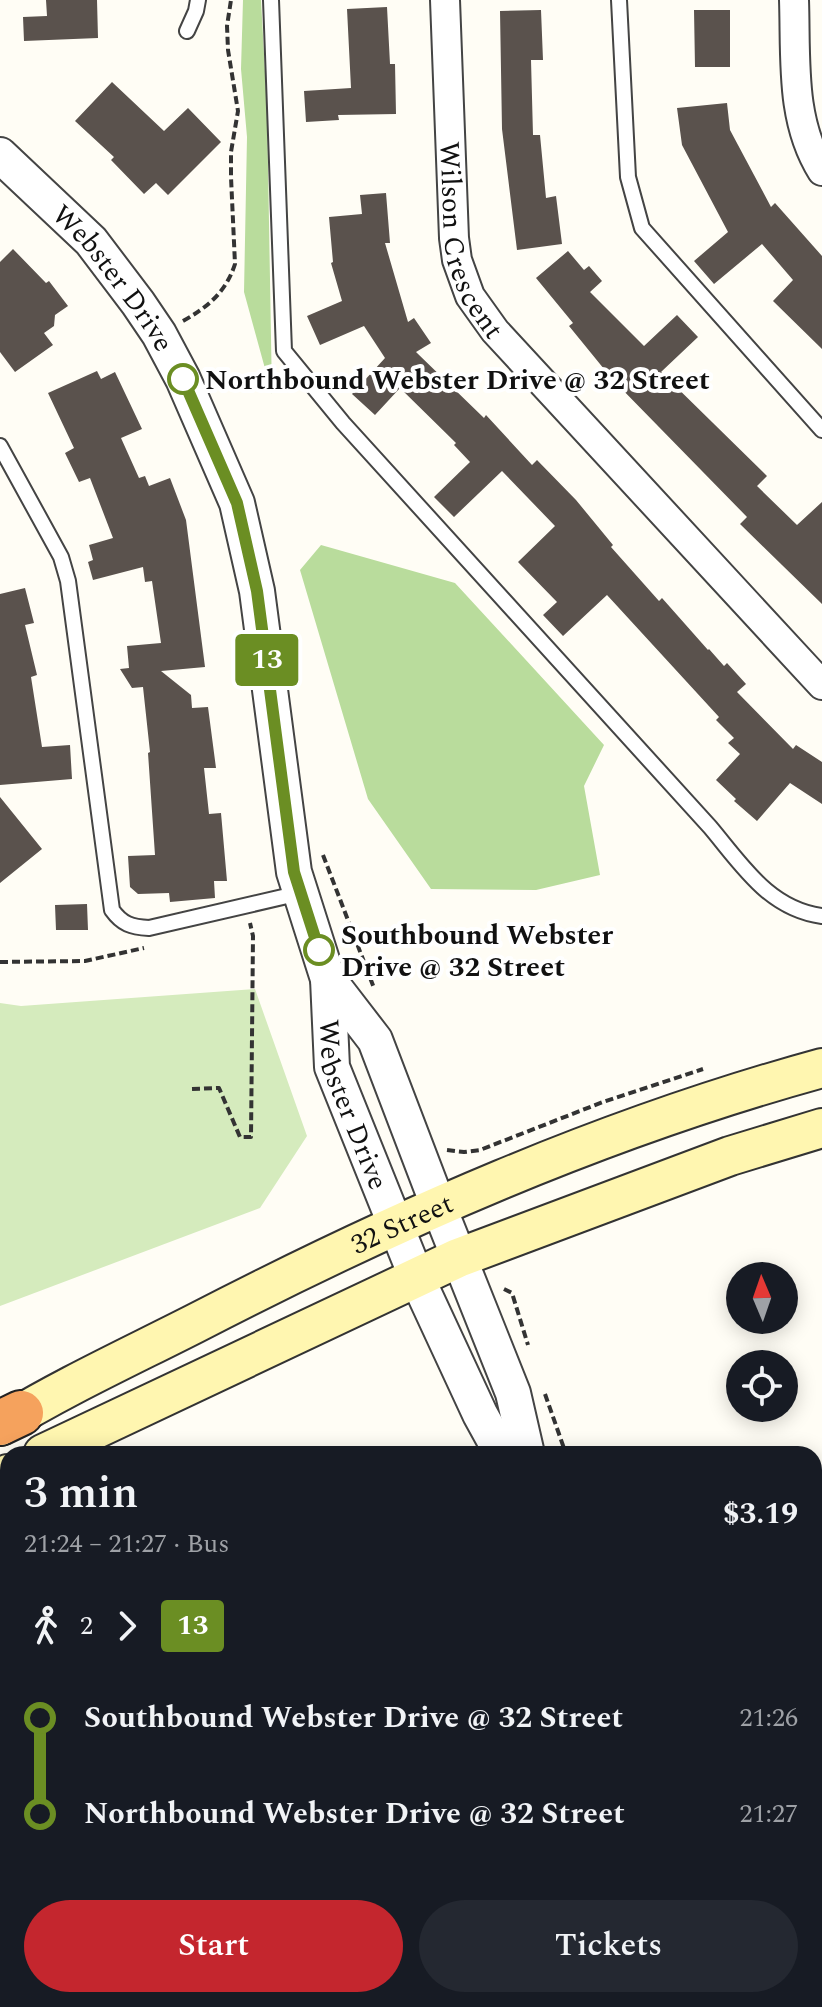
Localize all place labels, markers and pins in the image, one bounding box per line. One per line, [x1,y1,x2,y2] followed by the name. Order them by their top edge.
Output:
[205,359,710,402] place label: Northbound Webster Drive @ 32 Street
[168,364,198,394] marker: Northbound Webster Drive @ 32 Street
[341,914,613,989] place label: Southbound Webster Drive @ 32 Street
[304,935,334,965] marker: Southbound Webster Drive @ 32 Street

